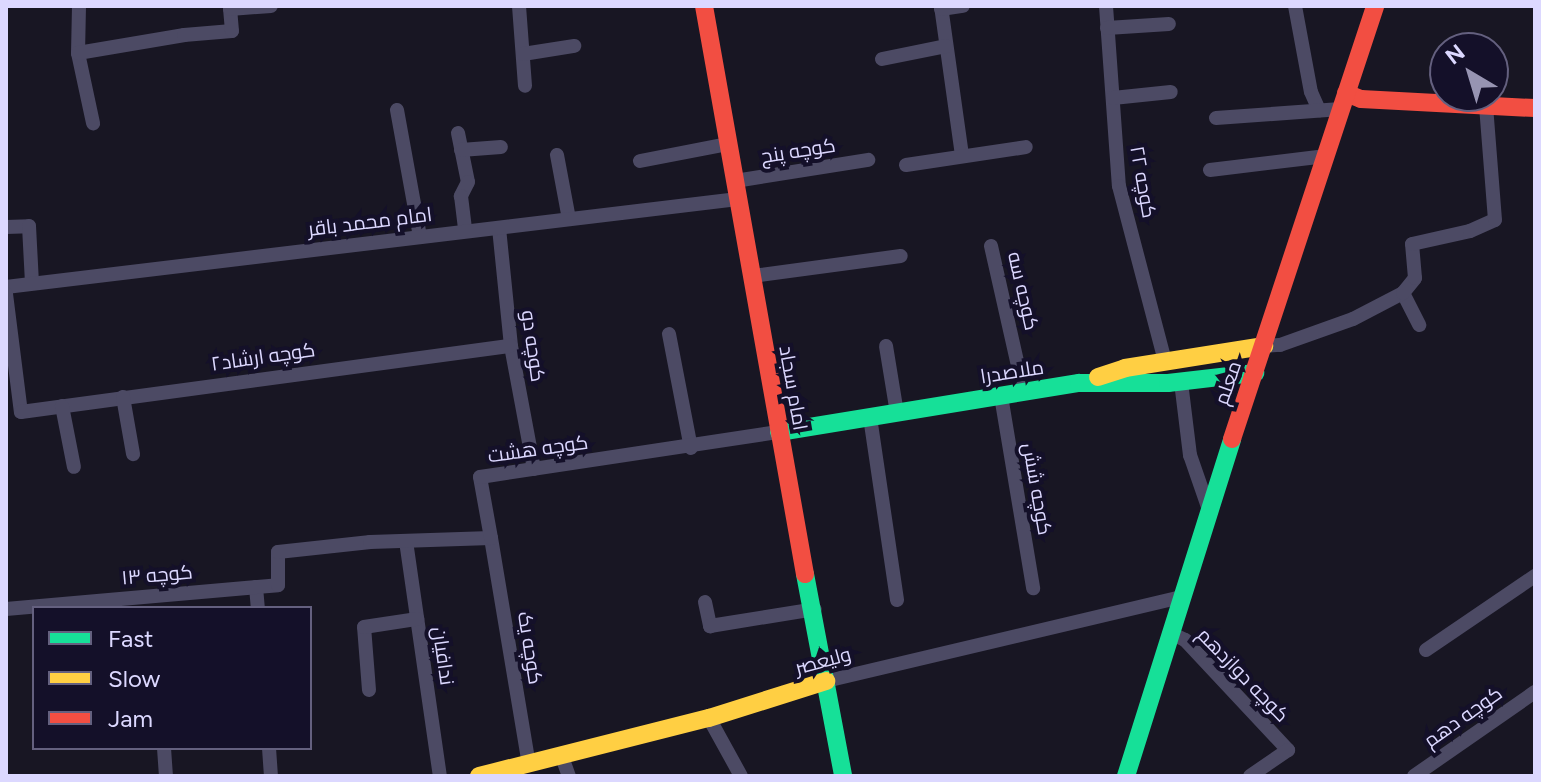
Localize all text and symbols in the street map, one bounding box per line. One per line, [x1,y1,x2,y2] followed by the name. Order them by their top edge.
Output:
[1429,32,1509,112] north arrow
[1440,38,1470,70] text: N
[759,133,837,169] street label: کوچه پنج
[1125,144,1161,220] street label: کوچه ۲۲
[307,202,433,242] street label: امام محمد باقر
[1002,249,1044,333] street label: کوچه سه
[516,309,550,383] street label: کوچه دو
[209,338,317,376] street label: کوچه ارشاد۲
[774,344,812,432] street label: امام سجاد
[979,355,1045,389] street label: ملاصدرا
[1209,358,1247,408] street label: معلم
[486,430,590,468] street label: کوچه هشت
[1017,441,1057,537] street label: کوچه شش
[120,560,194,590] street label: کوچه ۱۳
[32,606,312,750] legend
[512,610,548,686] street label: کوچه یک
[1192,623,1294,727] street label: کوچه دوازدهم
[108,624,153,653] text: Fast
[427,625,459,687] street label: ندافیان
[792,642,854,680] street label: ولیعصر
[108,664,160,693] text: Slow
[1419,681,1507,753] street label: کوچه دهم
[108,704,153,733] text: Jam

